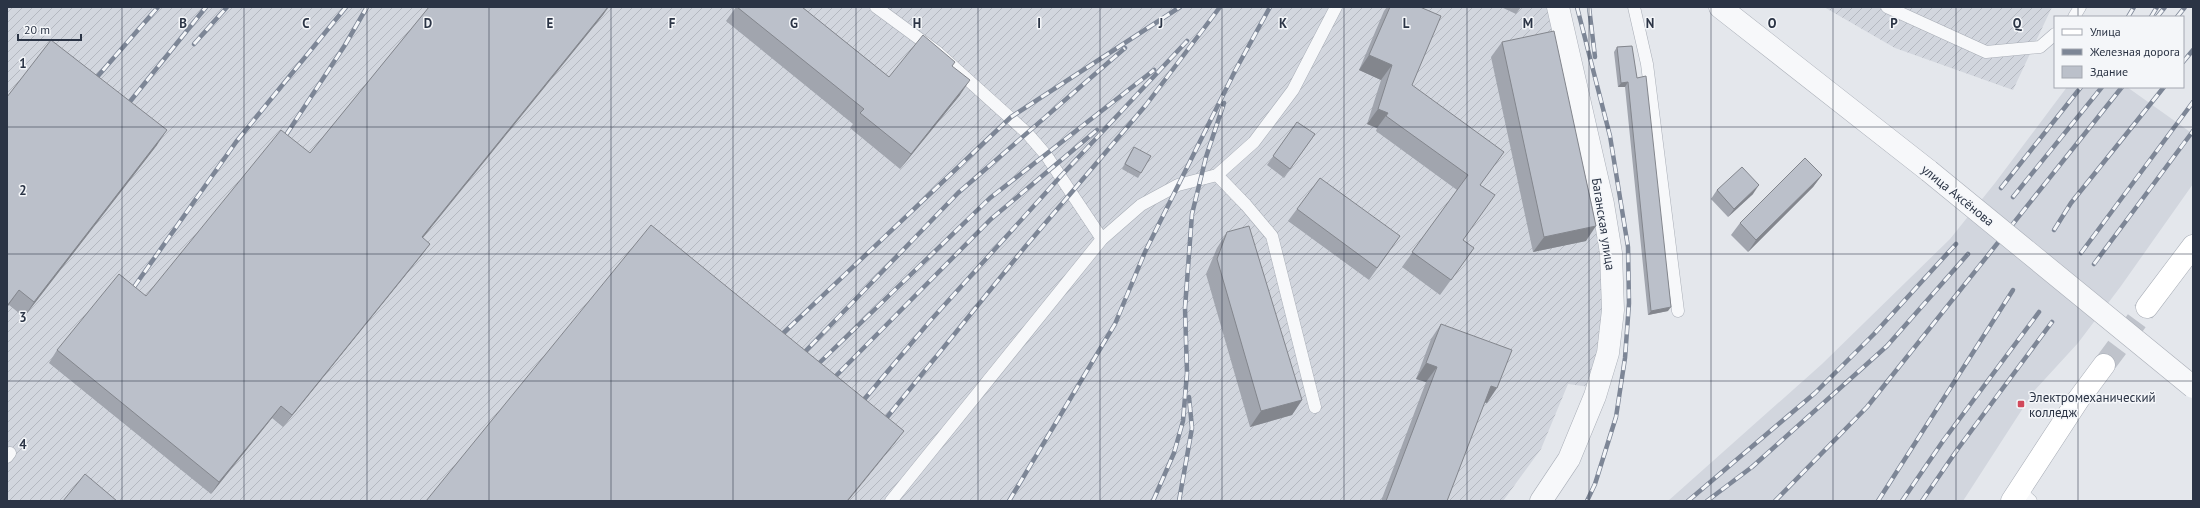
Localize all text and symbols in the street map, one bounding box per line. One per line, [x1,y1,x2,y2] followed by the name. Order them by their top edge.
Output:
[179,15,187,32] text: B
[302,15,310,32] text: C
[424,15,432,32] text: D
[547,15,554,32] text: E
[669,15,676,32] text: F
[790,15,798,32] text: G
[913,15,921,32] text: H
[1037,15,1041,32] text: I
[1158,15,1163,32] text: J
[1279,15,1287,32] text: K
[1403,15,1410,32] text: L
[1523,15,1533,32] text: M
[1646,15,1654,32] text: N
[1768,15,1777,32] text: O
[1890,15,1898,32] text: P
[2013,15,2023,32] text: Q
[18,16,81,42] scale bar
[2054,16,2184,88] legend
[24,22,50,37] text: 20 m
[2090,24,2121,39] text: Улица
[2089,44,2180,59] text: Железная дорога
[19,55,27,72] text: 1
[2090,64,2128,79] text: Здание
[1918,161,1998,230] street label: улица Аксёнова
[1588,177,1619,271] street label: Баганская улица
[19,182,27,199] text: 2
[19,309,27,326] text: 3
[2029,389,2156,421] place label: Электромеханический колледж
[2016,399,2026,409] marker: Электромеханический колледж
[19,436,27,453] text: 4

